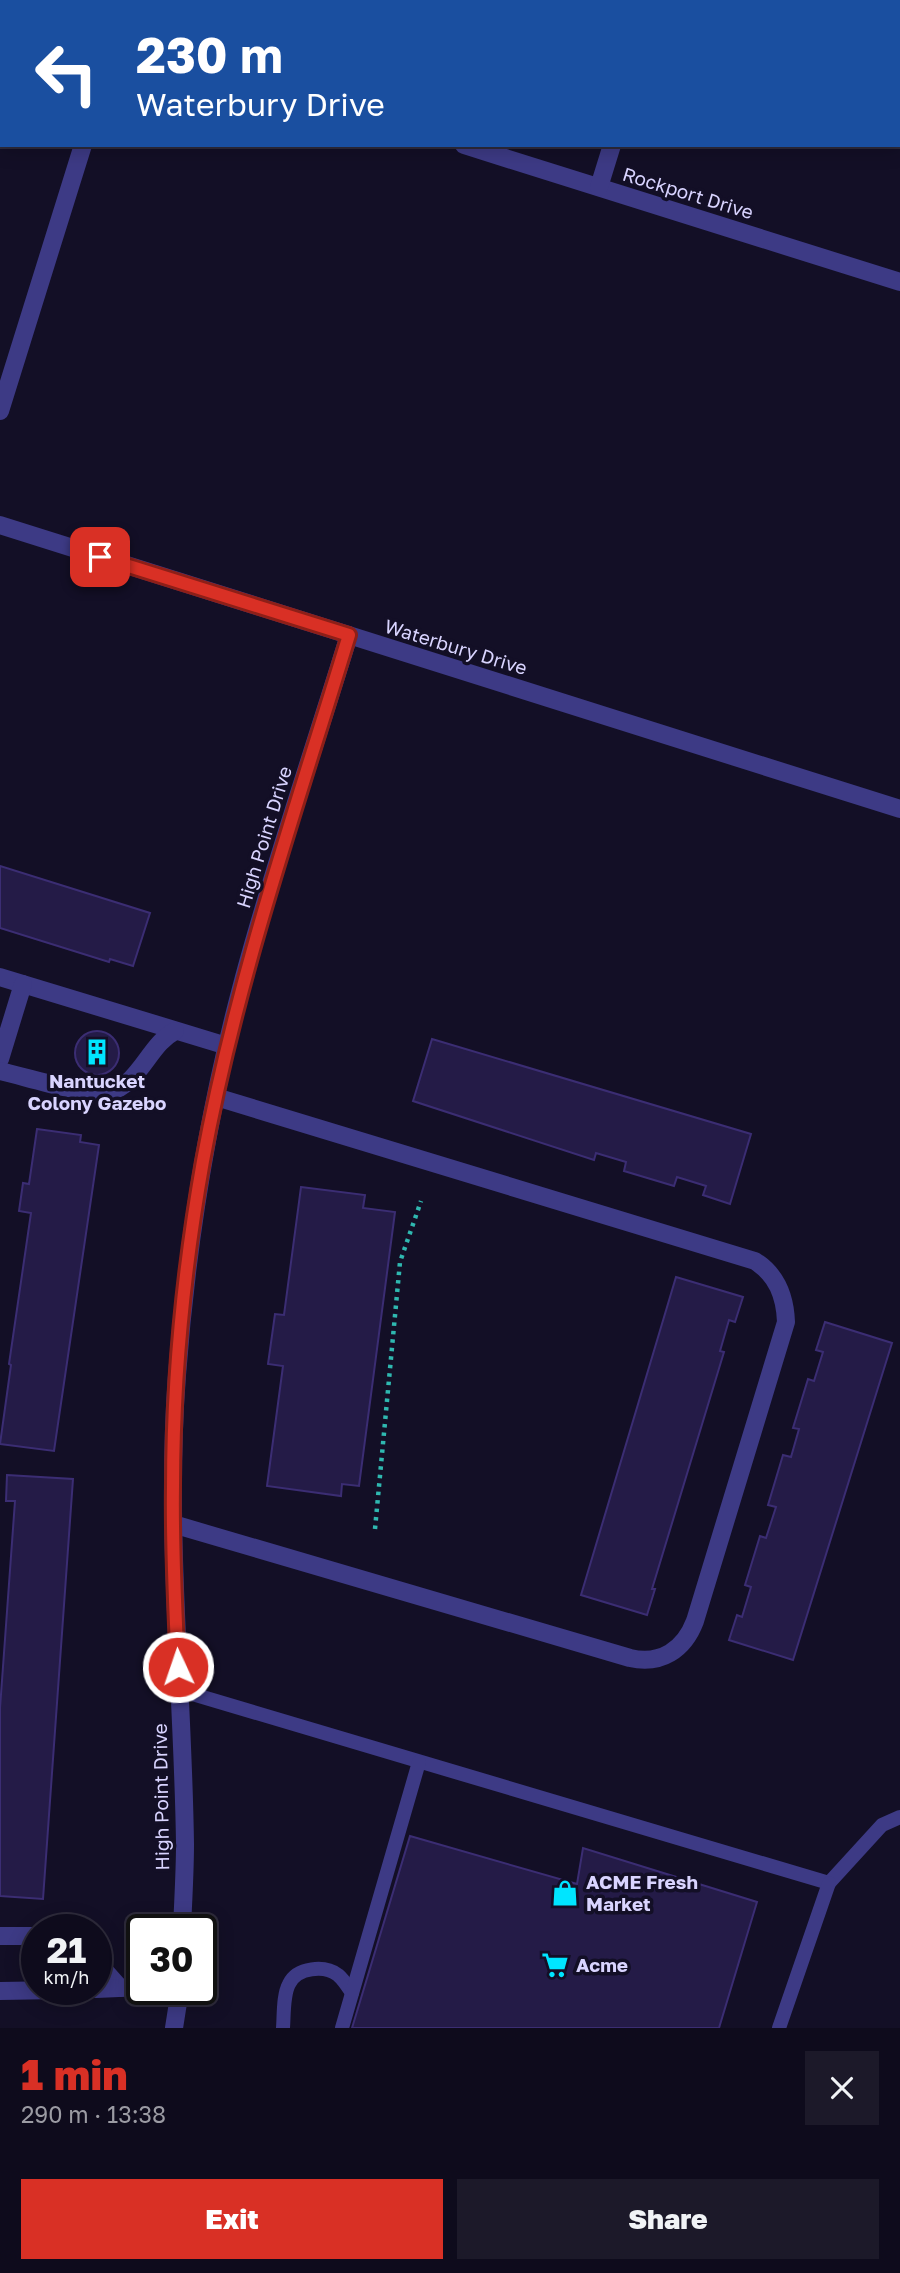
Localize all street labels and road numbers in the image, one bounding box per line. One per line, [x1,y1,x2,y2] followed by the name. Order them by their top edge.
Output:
[620,162,756,223] street label: Rockport Drive
[382,614,530,679] street label: Waterbury Drive
[231,763,296,911] street label: High Point Drive
[148,1723,173,1871] street label: High Point Drive

